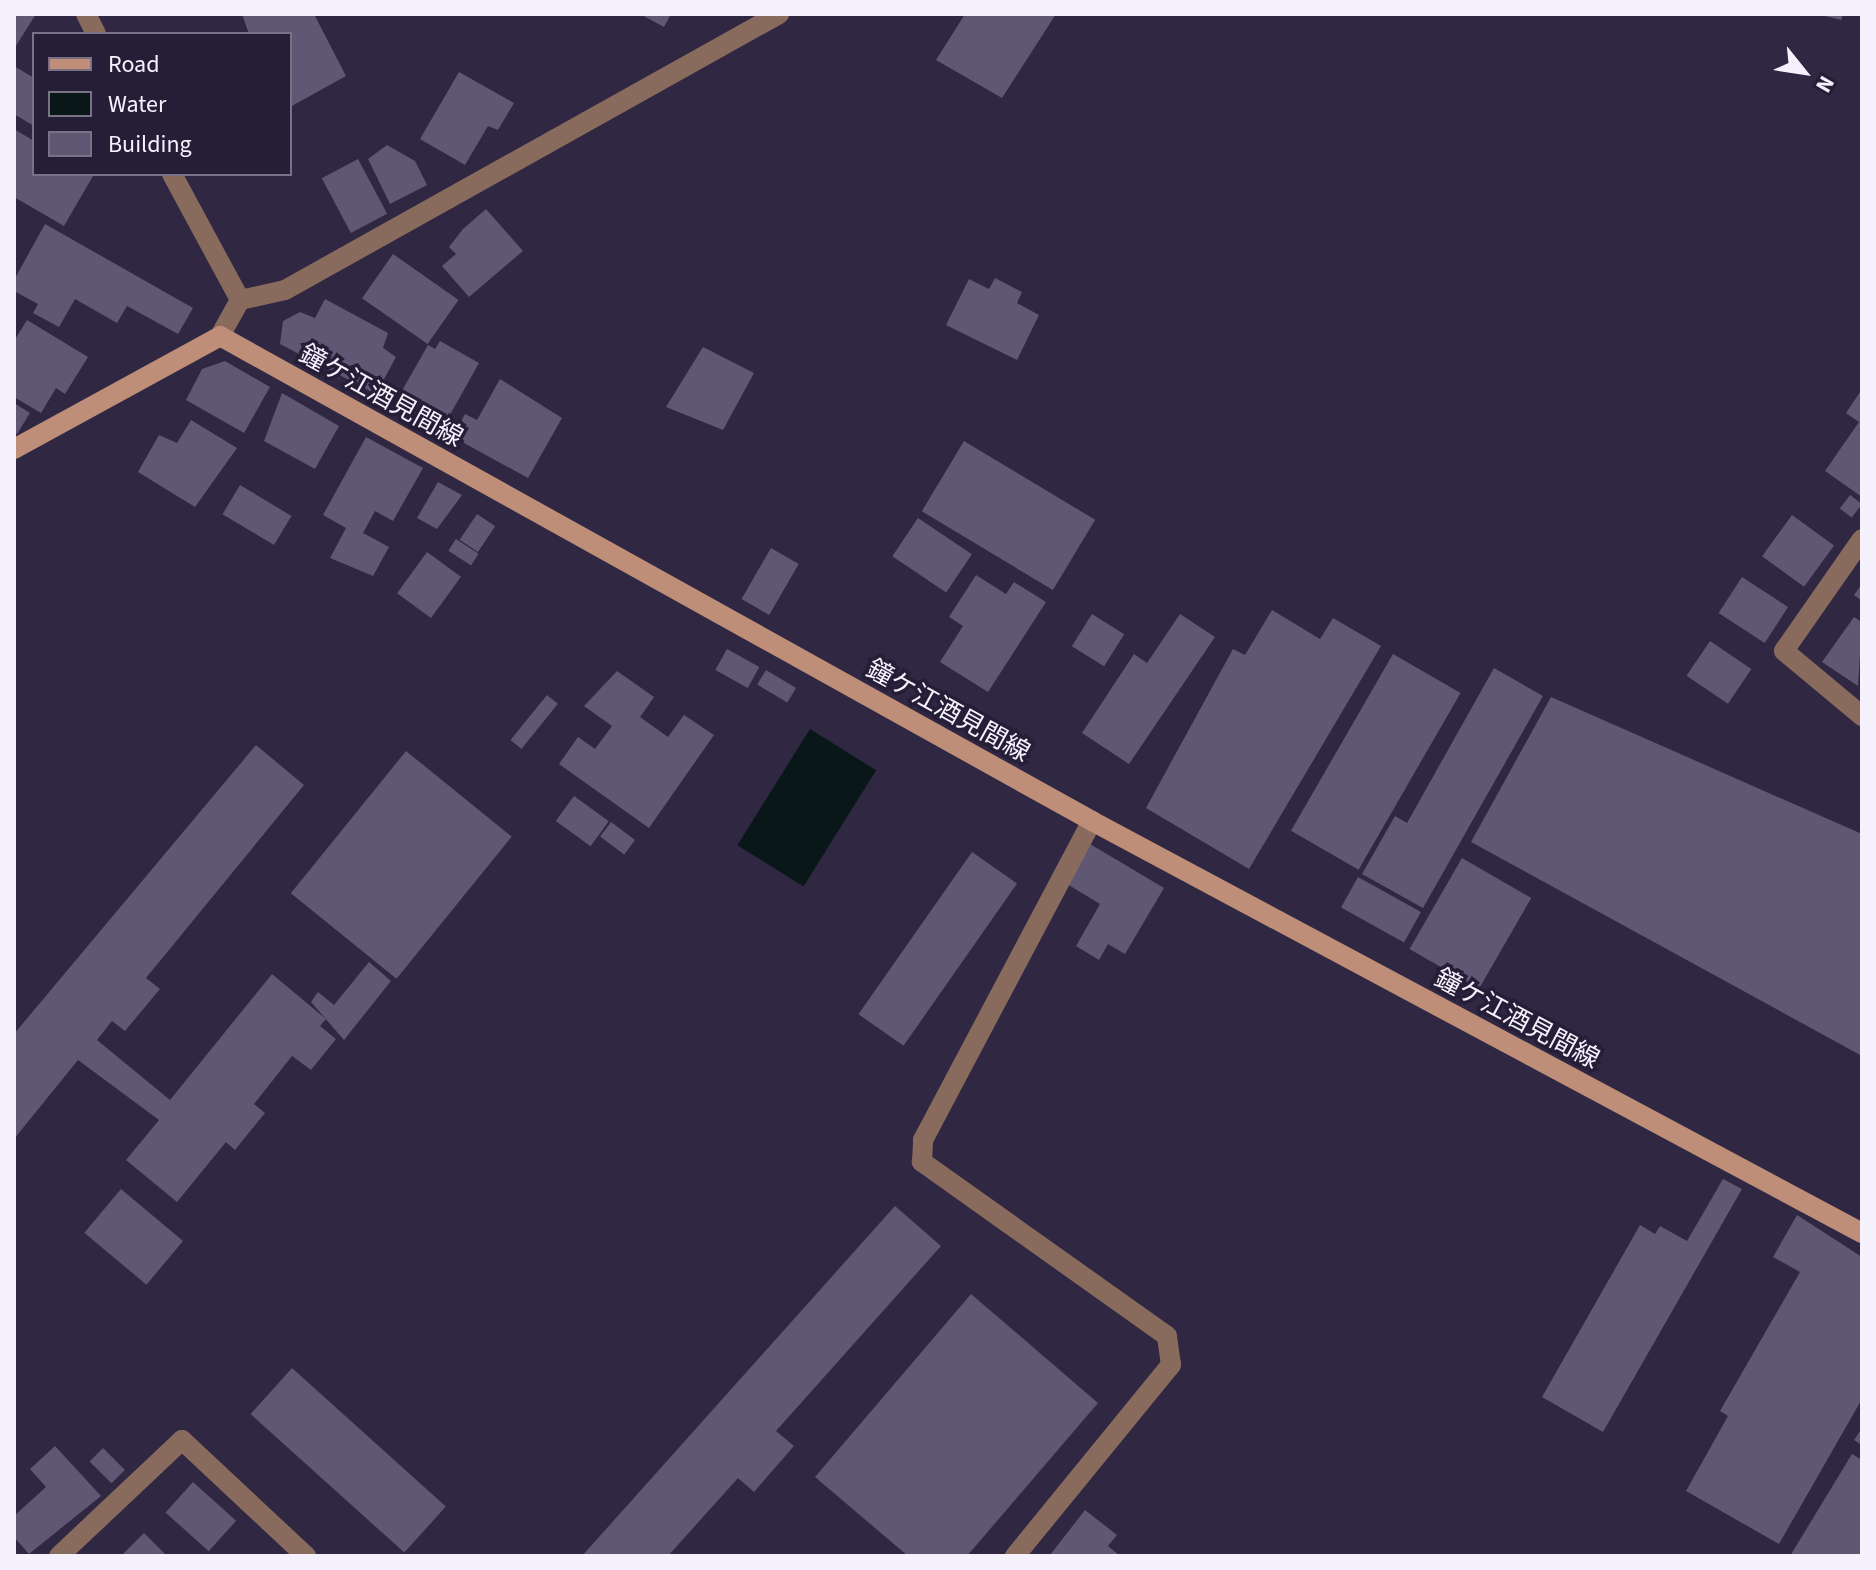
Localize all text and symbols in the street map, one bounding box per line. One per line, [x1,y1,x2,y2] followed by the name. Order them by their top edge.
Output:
[32,32,292,176] legend
[1764,32,1844,112] north arrow
[108,47,160,82] text: Road
[1807,70,1842,98] text: N
[108,87,166,122] text: Water
[108,127,192,162] text: Building
[294,338,468,454] street label: 鐘ケ江酒見間線
[861,653,1035,769] street label: 鐘ケ江酒見間線
[1429,963,1605,1075] street label: 鐘ケ江酒見間線

